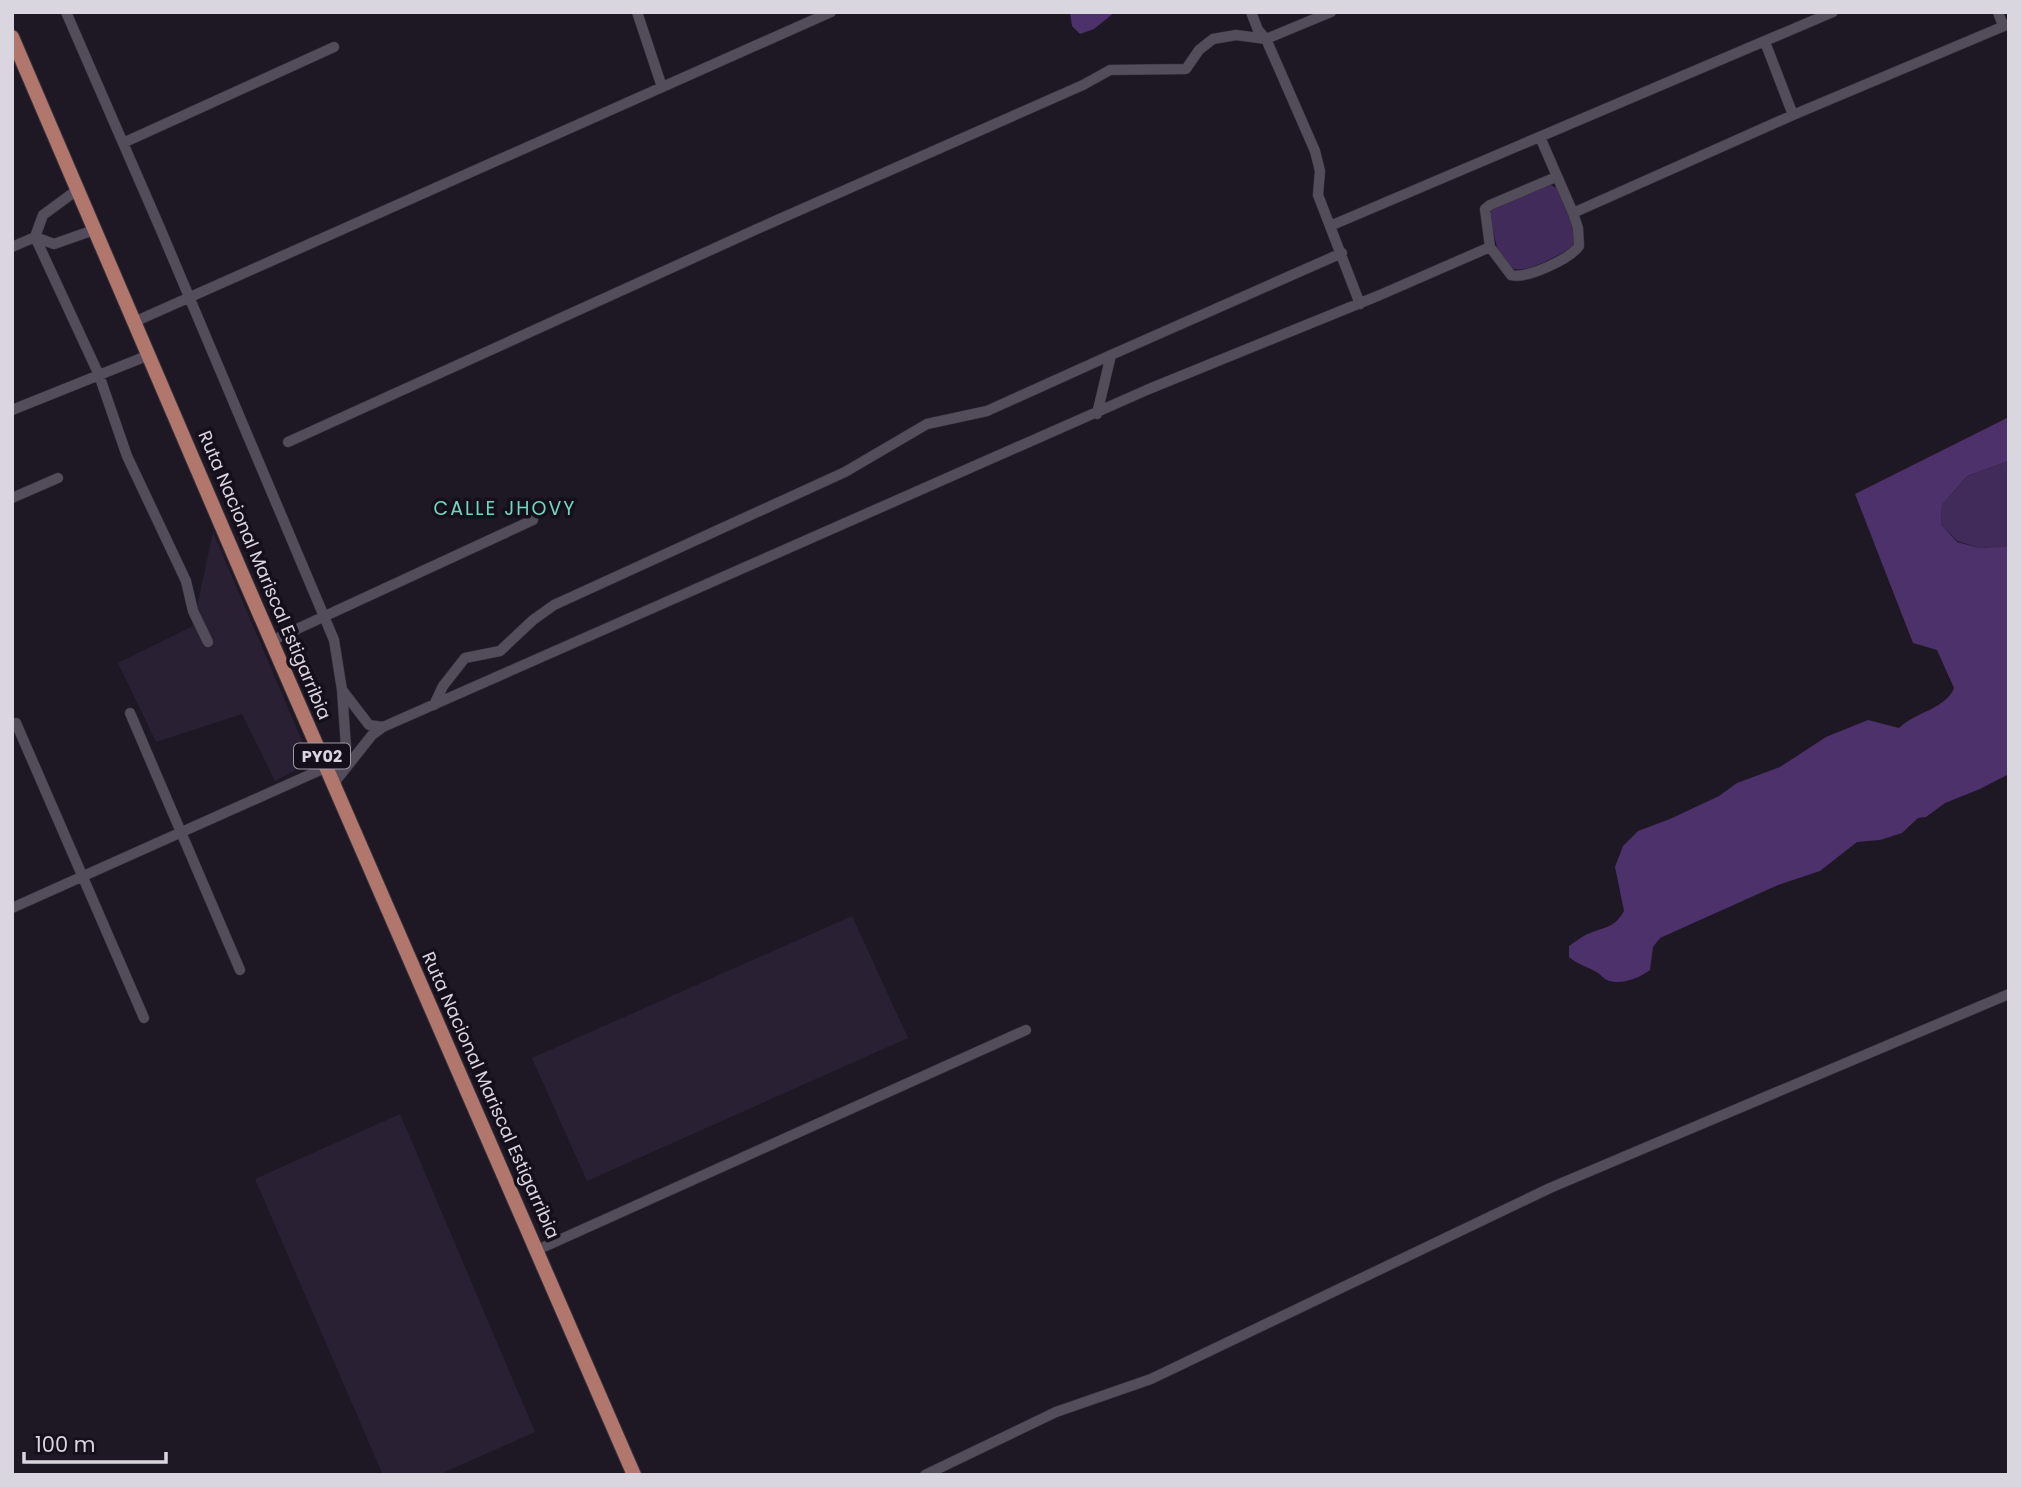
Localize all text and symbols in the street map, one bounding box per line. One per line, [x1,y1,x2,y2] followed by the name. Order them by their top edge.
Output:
[193,427,337,723] street label: Ruta Nacional Mariscal Estigarribia
[434,495,576,522] district label: CALLE JHOVY
[294,744,350,768] road number: PY02
[416,948,566,1242] street label: Ruta Nacional Mariscal Estigarribia
[24,1420,166,1464] scale bar
[35,1430,95,1459] text: 100 m

